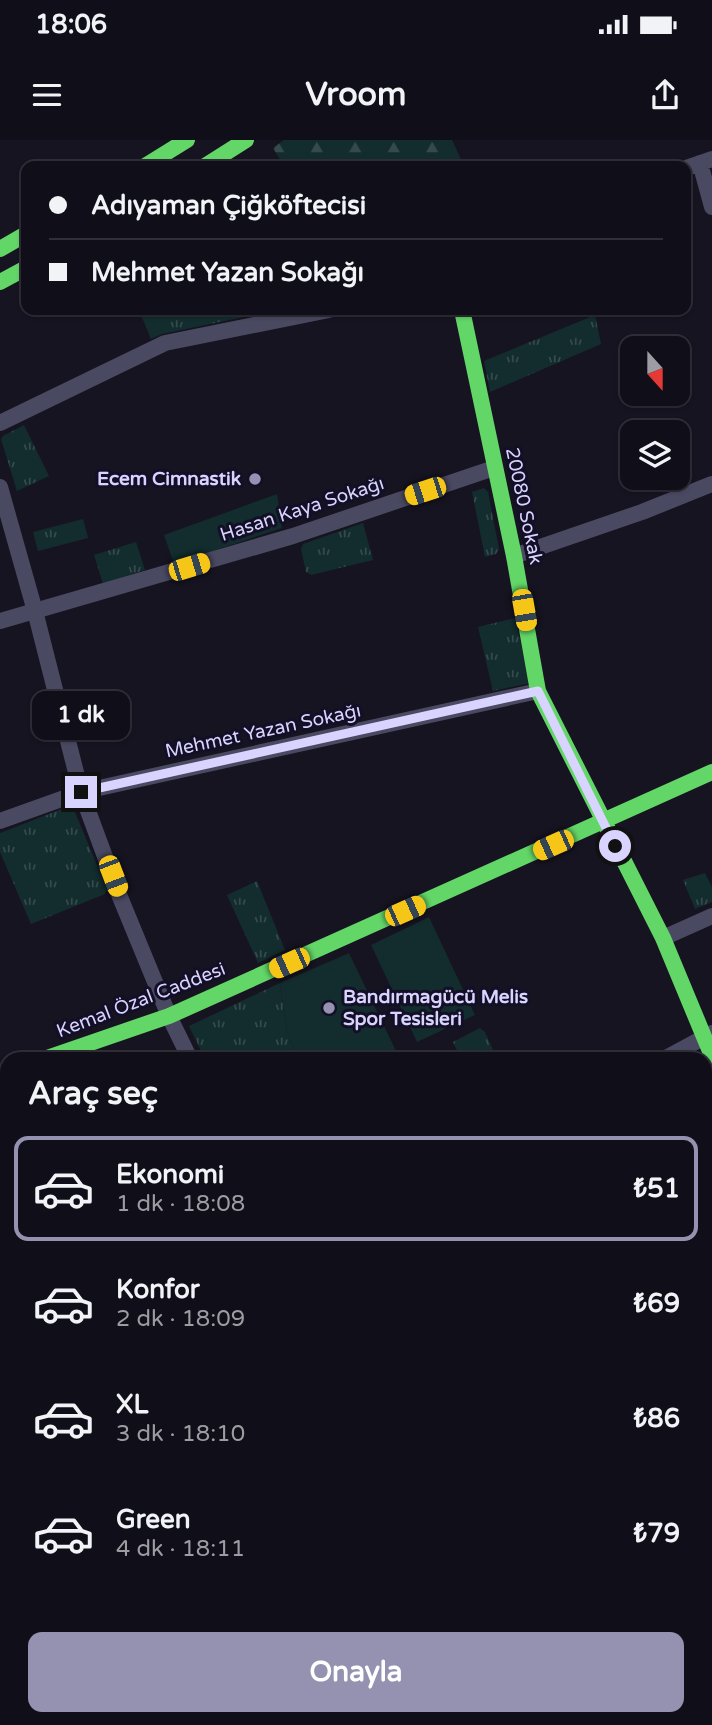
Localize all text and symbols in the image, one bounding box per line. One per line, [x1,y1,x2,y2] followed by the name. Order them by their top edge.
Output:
[35,9,107,40] text: 18:06
[28,76,66,114] icon: menu
[306,76,406,114] text: Vroom
[646,76,684,114] icon: share
[91,190,366,221] text: Adıyaman Çiğköftecisi
[91,257,364,288] text: Mehmet Yazan Sokağı
[620,336,690,406] north arrow
[620,336,690,490] map controls
[620,420,690,490] button: layers
[501,445,547,567] street label: 20080 Sokak
[97,468,242,490] place label: Ecem Cimnastik
[247,471,263,487] marker: Ecem Cimnastik
[217,472,387,546] street label: Hasan Kaya Sokağı
[402,475,449,507] car
[166,551,213,583] car
[511,587,538,633] car
[32,690,130,740] callout: 1 dk
[163,699,363,763] street label: Mehmet Yazan Sokağı
[57,701,105,729] text: 1 dk
[65,776,97,808] route end
[530,827,577,863] car
[599,830,631,862] route start
[96,853,131,899] car
[382,893,429,929] car
[266,945,313,981] car
[54,958,228,1042] street label: Kemal Özal Caddesi
[343,986,528,1031] place label: Bandırmagücü Melis Spor Tesisleri
[321,1000,337,1016] marker: Bandırmagücü Melis Spor Tesisleri
[28,1075,158,1113] text: Araç seç
[32,1157,95,1220] icon: car
[116,1159,224,1190] text: Ekonomi
[634,1173,680,1204] text: ₺51
[116,1190,245,1218] text: 1 dk · 18:08
[32,1272,95,1335] icon: car
[116,1274,200,1305] text: Konfor
[634,1288,680,1319] text: ₺69
[116,1305,245,1333] text: 2 dk · 18:09
[32,1387,95,1450] icon: car
[116,1389,148,1420] text: XL
[634,1403,680,1434] text: ₺86
[116,1420,245,1448] text: 3 dk · 18:10
[32,1502,95,1565] icon: car
[116,1504,191,1535] text: Green
[634,1518,680,1549] text: ₺79
[116,1535,245,1563] text: 4 dk · 18:11
[28,1632,684,1712] button: Onayla

